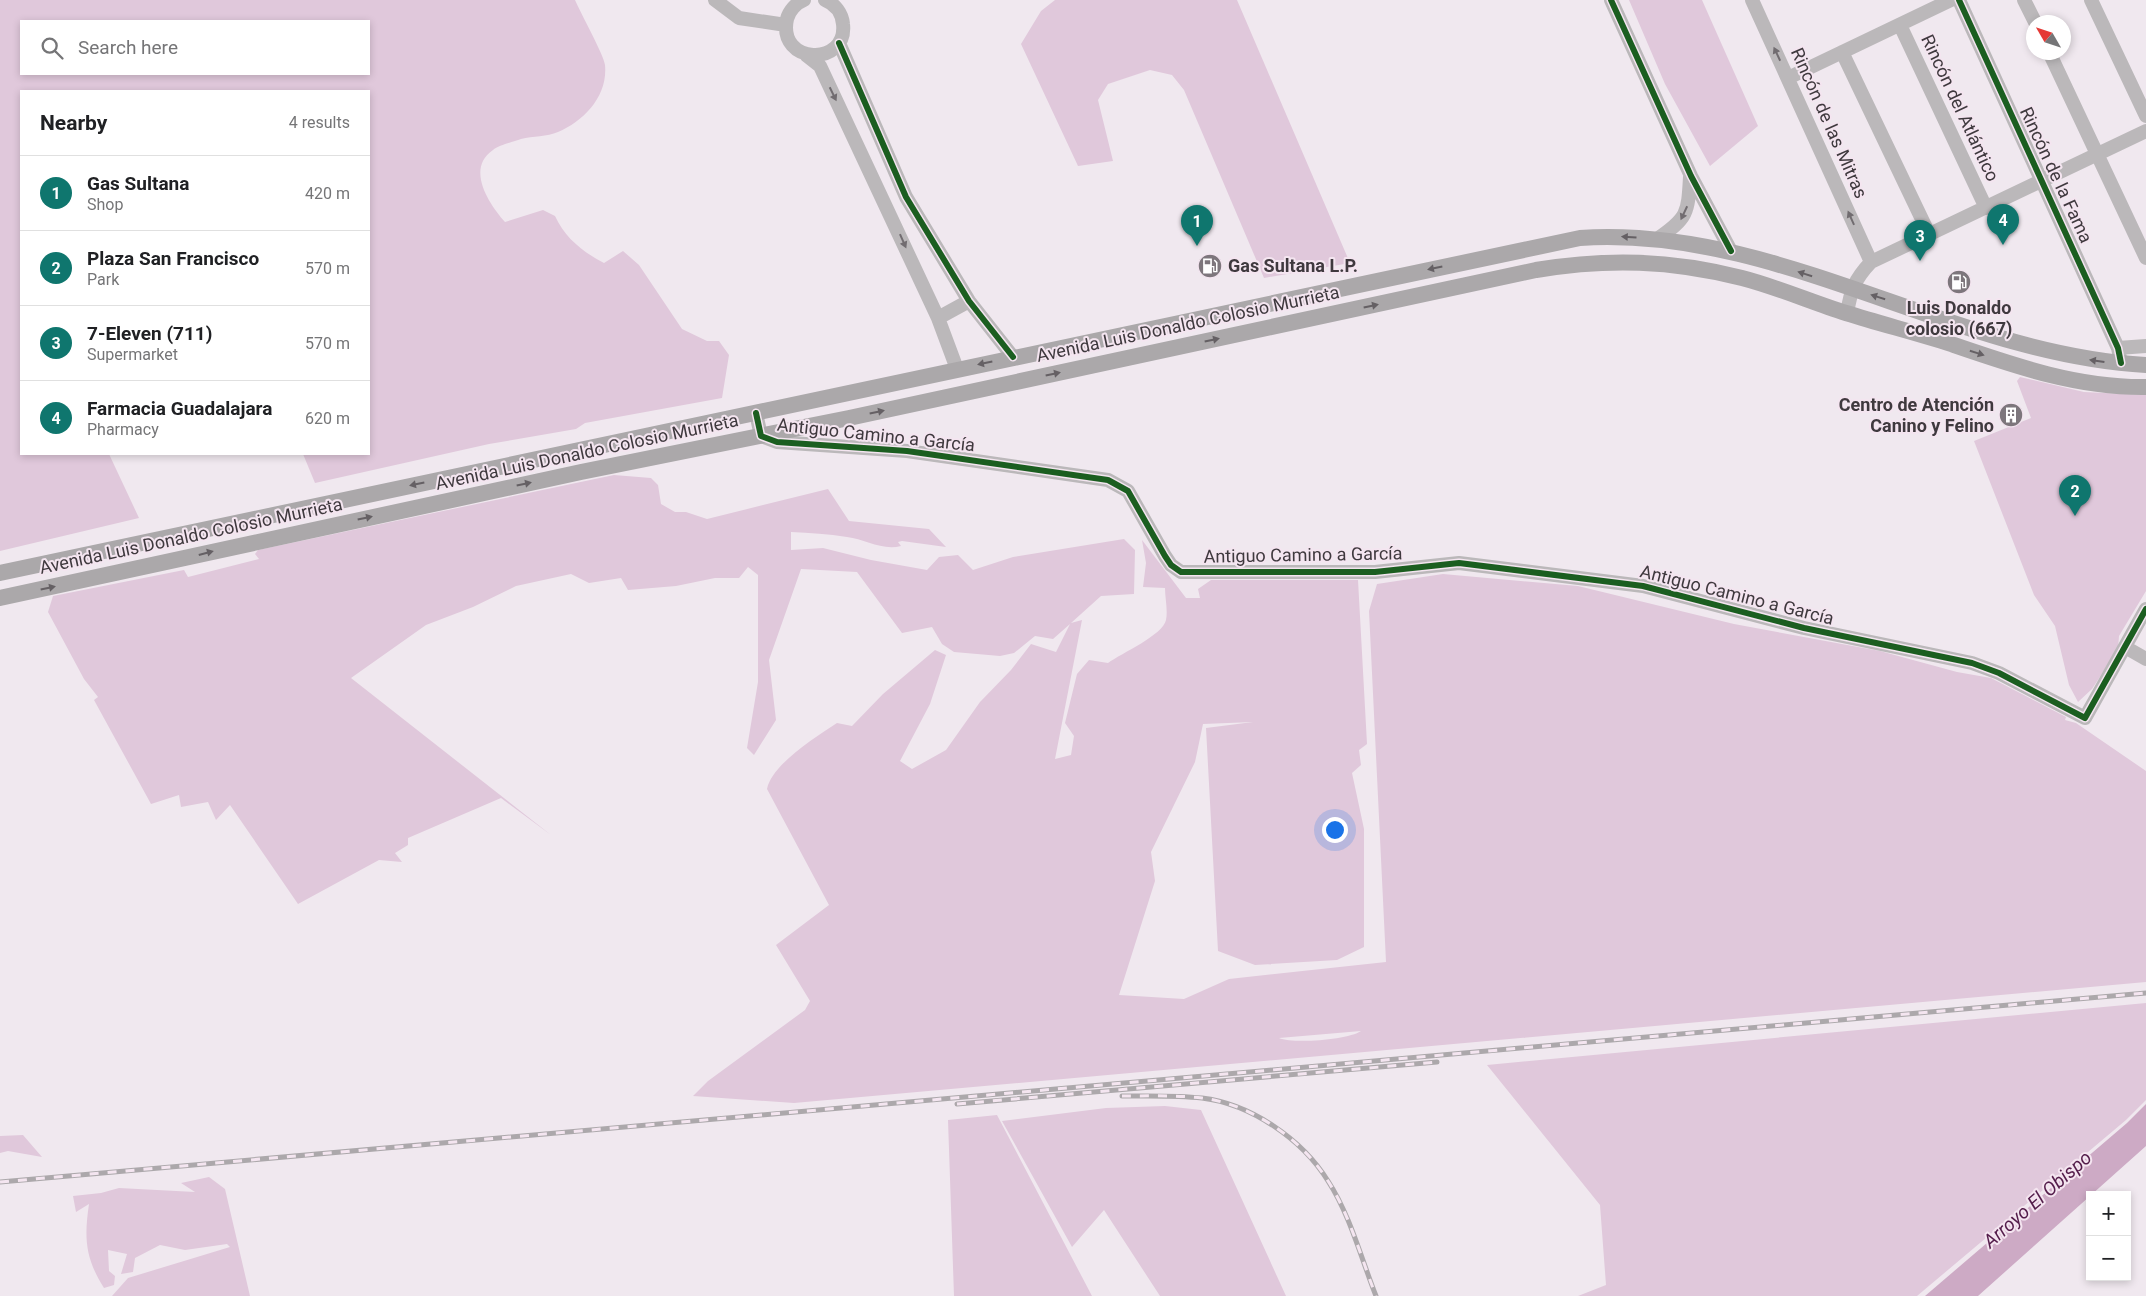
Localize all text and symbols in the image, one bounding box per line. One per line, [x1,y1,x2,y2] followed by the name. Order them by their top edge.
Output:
[2026,15,2071,60] north arrow
[20,20,370,75] search box
[1917,31,2004,185] street label: Rincón del Atlántico
[38,34,66,62] icon: search
[78,36,178,59] text: Search here
[1787,44,1872,201] street label: Rincón de las Mitras
[1772,47,1780,61] one-way arrow
[829,87,837,101] one-way arrow
[2016,104,2097,246] street label: Rincón de la Fama
[40,111,107,135] text: Nearby
[289,113,350,132] text: 4 results
[87,172,189,195] text: Gas Sultana
[51,184,61,203] text: 1
[305,184,350,203] text: 420 m
[87,195,123,214] text: Shop
[1987,204,2019,245] pin: 4
[1181,205,1213,246] pin: 1
[1680,206,1688,220] one-way arrow
[1846,211,1854,225] one-way arrow
[1904,220,1936,261] pin: 3
[1621,233,1637,241] one-way arrow
[899,234,907,248] one-way arrow
[87,247,259,270] text: Plaza San Francisco
[1197,253,1223,279] fuel station icon: Gas Sultana L.P.
[1228,255,1358,276] place label: Gas Sultana L.P.
[51,259,61,278] text: 2
[305,259,350,278] text: 570 m
[1426,264,1442,272] one-way arrow
[1797,269,1812,277] one-way arrow
[1946,269,1972,295] fuel station icon: Luis Donaldo colosio (667)
[87,270,119,289] text: Park
[1035,281,1341,366] street label: Avenida Luis Donaldo Colosio Murrieta
[1871,293,1886,300] one-way arrow
[1906,297,2012,340] place label: Luis Donaldo colosio (667)
[1363,302,1378,310] one-way arrow
[87,322,212,345] text: 7-Eleven (711)
[51,334,61,353] text: 3
[305,334,350,353] text: 570 m
[1204,335,1220,343] one-way arrow
[87,345,178,364] text: Supermarket
[1970,349,1985,357] one-way arrow
[2089,356,2105,364] one-way arrow
[976,360,992,368] one-way arrow
[1046,370,1061,378] one-way arrow
[1839,394,1994,436] place label: Centro de Atención Canino y Felino
[87,397,272,420] text: Farmacia Guadalajara
[1998,402,2024,428] building icon: Centro de Atención Canino y Felino
[870,408,885,416] one-way arrow
[51,409,61,428] text: 4
[305,409,350,428] text: 620 m
[434,409,740,494] street label: Avenida Luis Donaldo Colosio Murrieta
[776,414,976,455] street label: Antiguo Camino a García
[87,420,159,439] text: Pharmacy
[2059,475,2091,516] pin: 2
[409,480,424,488] one-way arrow
[516,480,531,488] one-way arrow
[38,493,344,578] street label: Avenida Luis Donaldo Colosio Murrieta
[357,514,373,522] one-way arrow
[1203,542,1403,567] street label: Antiguo Camino a García
[199,548,214,556] one-way arrow
[1638,560,1836,629] street label: Antiguo Camino a García
[40,584,56,592] one-way arrow
[1322,817,1348,843] your location
[1978,1146,2096,1253] water label: Arroyo El Obispo
[2086,1191,2131,1281] map controls
[2086,1191,2131,1236] button: +
[2086,1236,2131,1281] button: −

